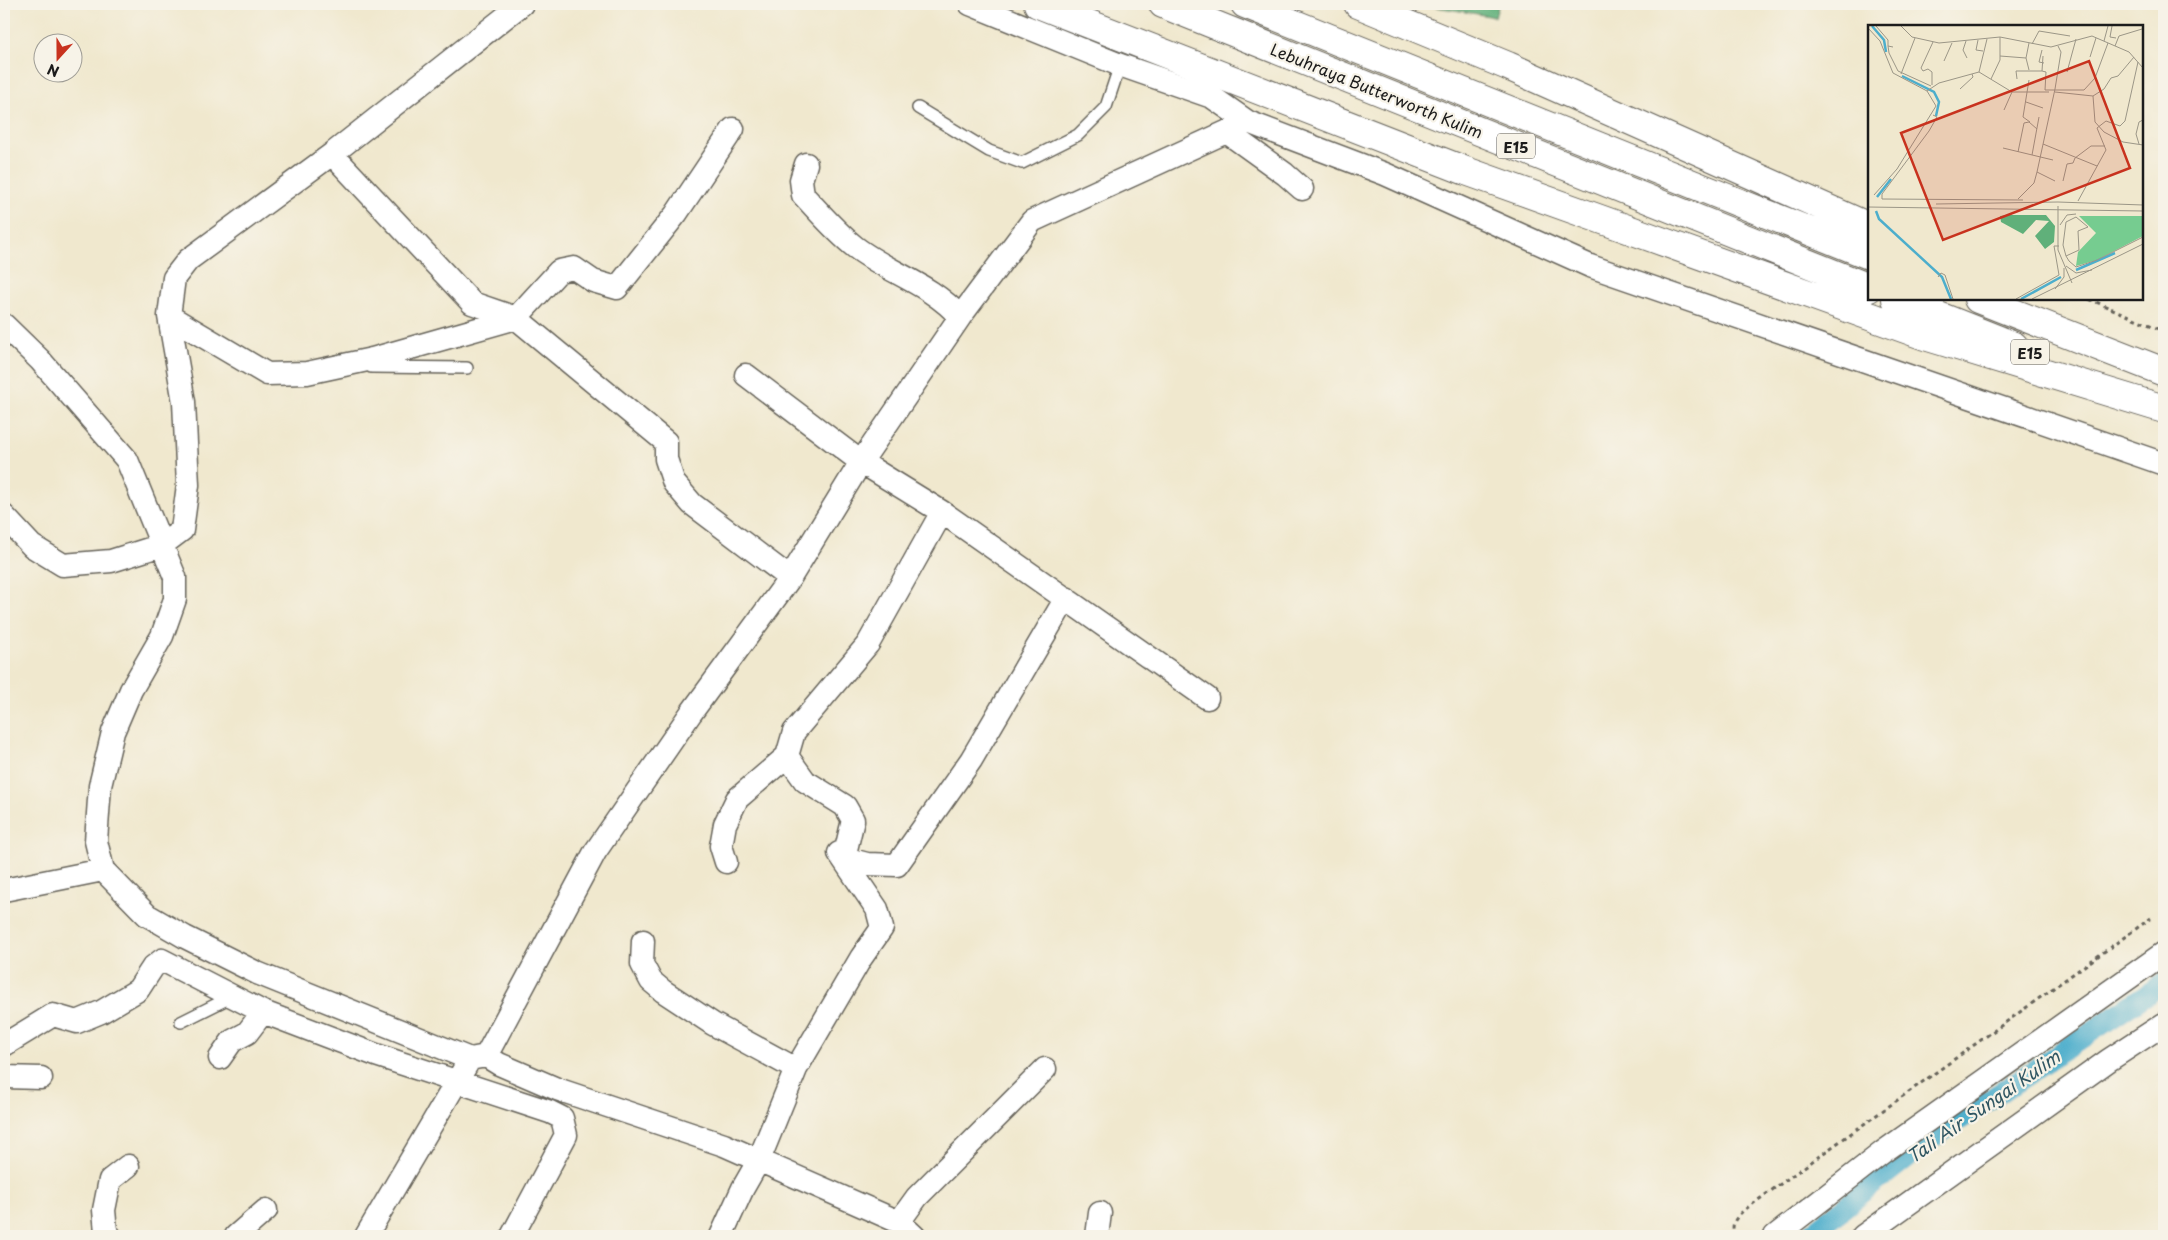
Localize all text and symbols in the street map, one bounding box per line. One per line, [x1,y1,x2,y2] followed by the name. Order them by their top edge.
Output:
[1868,25,2143,300] inset map
[32,32,82,82] north arrow
[1267,36,1487,144] street label: Lebuhraya Butterworth Kulim
[44,59,62,82] text: N
[1497,134,1535,158] road number: E15
[2011,340,2049,364] road number: E15
[1901,1043,2066,1169] water label: Tali Air Sungai Kulim

